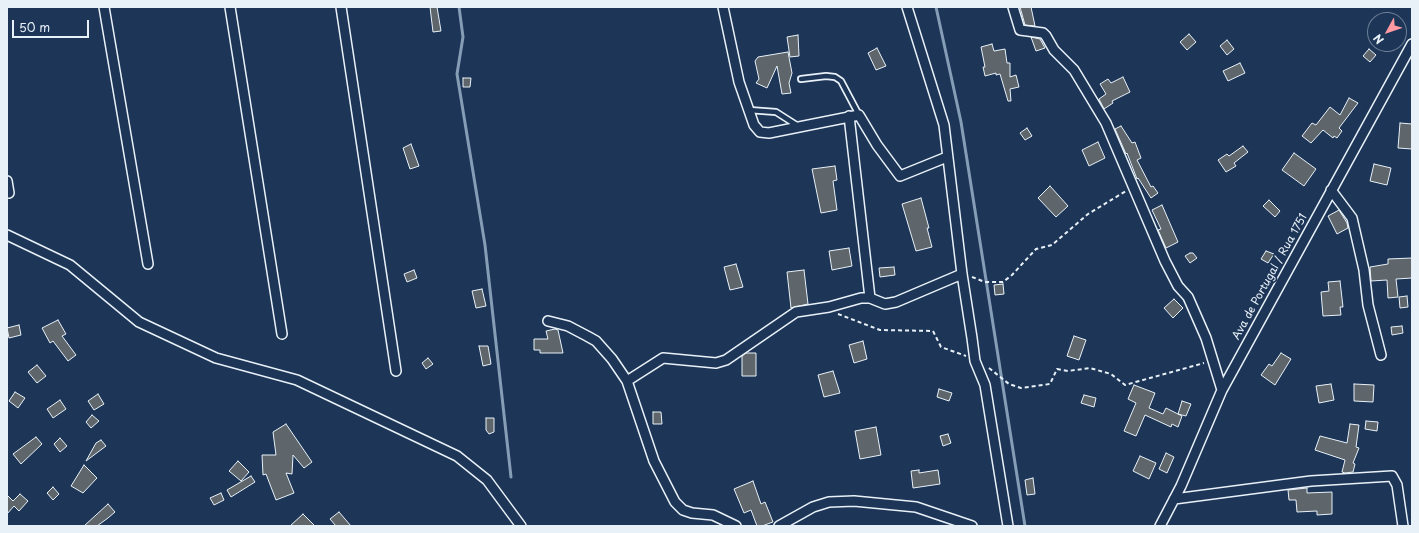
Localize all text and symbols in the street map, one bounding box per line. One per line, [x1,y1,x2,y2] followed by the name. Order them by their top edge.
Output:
[14,12,91,38] scale bar
[1367,12,1407,52] north arrow
[19,18,50,36] text: 50 m
[1369,31,1388,48] text: N
[1230,212,1310,342] street label: Ava de Portugal / Rua 1751

